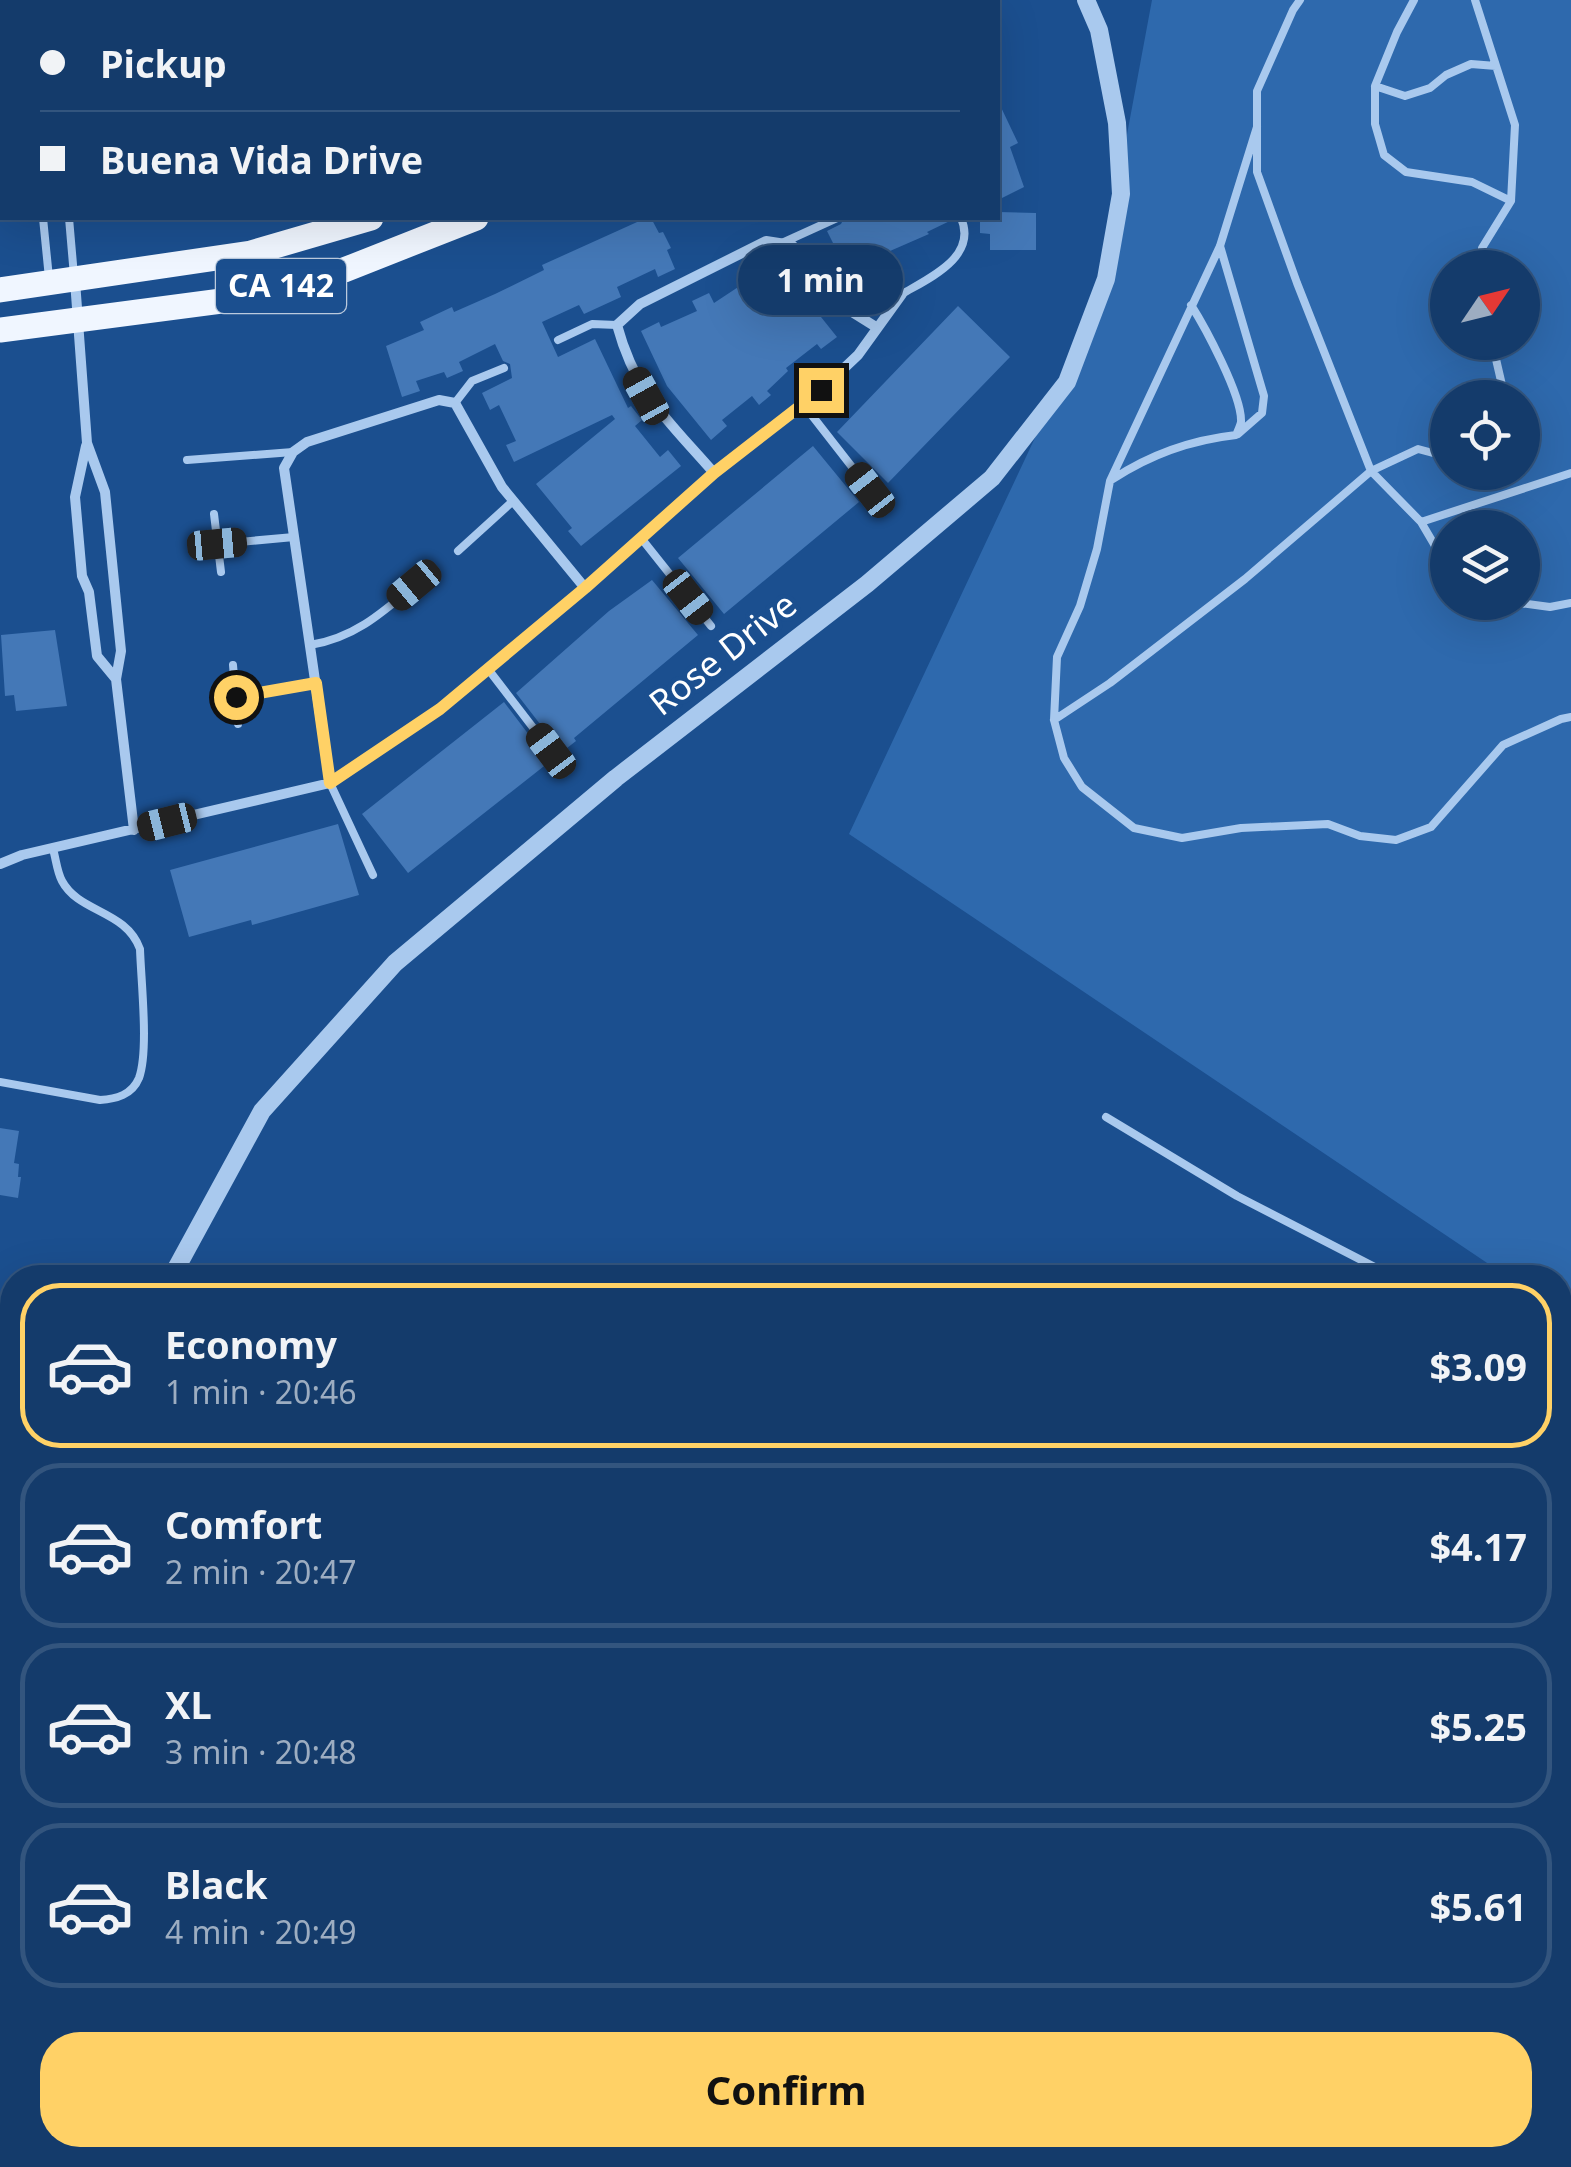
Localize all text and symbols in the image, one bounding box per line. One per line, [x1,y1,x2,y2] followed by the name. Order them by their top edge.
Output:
[100,37,227,89] text: Pickup
[100,133,423,185] text: Buena Vida Drive
[738,245,904,315] callout: 1 min
[1430,250,1540,360] north arrow
[1430,250,1540,620] map controls
[776,258,865,301] text: 1 min
[216,259,346,313] road number: CA 142
[618,362,674,430] car
[799,368,844,413] route end
[1430,380,1540,490] button: locate
[840,457,900,523] car
[1430,510,1540,620] button: layers
[186,526,248,562] car
[381,554,447,616] car
[658,564,718,630] car
[639,580,806,725] street label: Rose Drive
[214,675,259,720] route start
[521,718,581,784] car
[134,800,200,844] car
[165,1318,337,1370] text: Economy
[45,1321,135,1411] icon: car
[1429,1340,1527,1392] text: $3.09
[165,1370,357,1413] text: 1 min · 20:46
[165,1498,322,1550] text: Comfort
[45,1501,135,1591] icon: car
[1429,1520,1527,1572] text: $4.17
[165,1550,357,1593] text: 2 min · 20:47
[165,1678,212,1730] text: XL
[45,1681,135,1771] icon: car
[1429,1700,1527,1752] text: $5.25
[165,1730,357,1773] text: 3 min · 20:48
[165,1858,268,1910] text: Black
[45,1861,135,1951] icon: car
[1429,1880,1527,1932] text: $5.61
[165,1910,357,1953] text: 4 min · 20:49
[40,2032,1532,2147] button: Confirm

